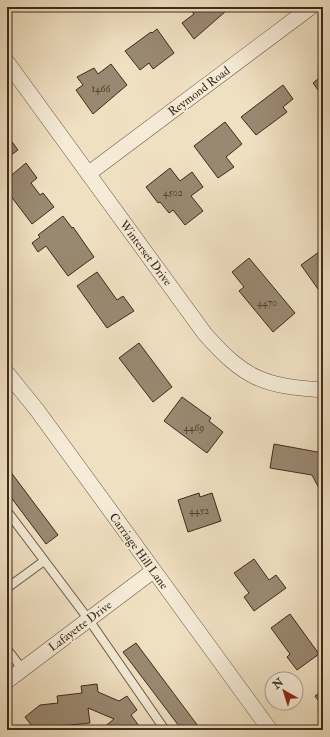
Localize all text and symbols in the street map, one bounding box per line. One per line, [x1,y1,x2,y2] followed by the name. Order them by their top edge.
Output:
[165,63,233,120] street label: Reymond Road
[91,83,111,95] house number: 1466
[163,187,183,199] house number: 4502
[116,217,175,289] street label: Winterset Drive
[257,297,277,309] house number: 4470
[184,422,204,434] house number: 4469
[189,505,209,517] house number: 4452
[106,510,171,592] street label: Carriage Hill Lane
[46,598,115,655] street label: Lafayette Drive
[264,671,304,711] north arrow
[269,675,287,692] text: N

